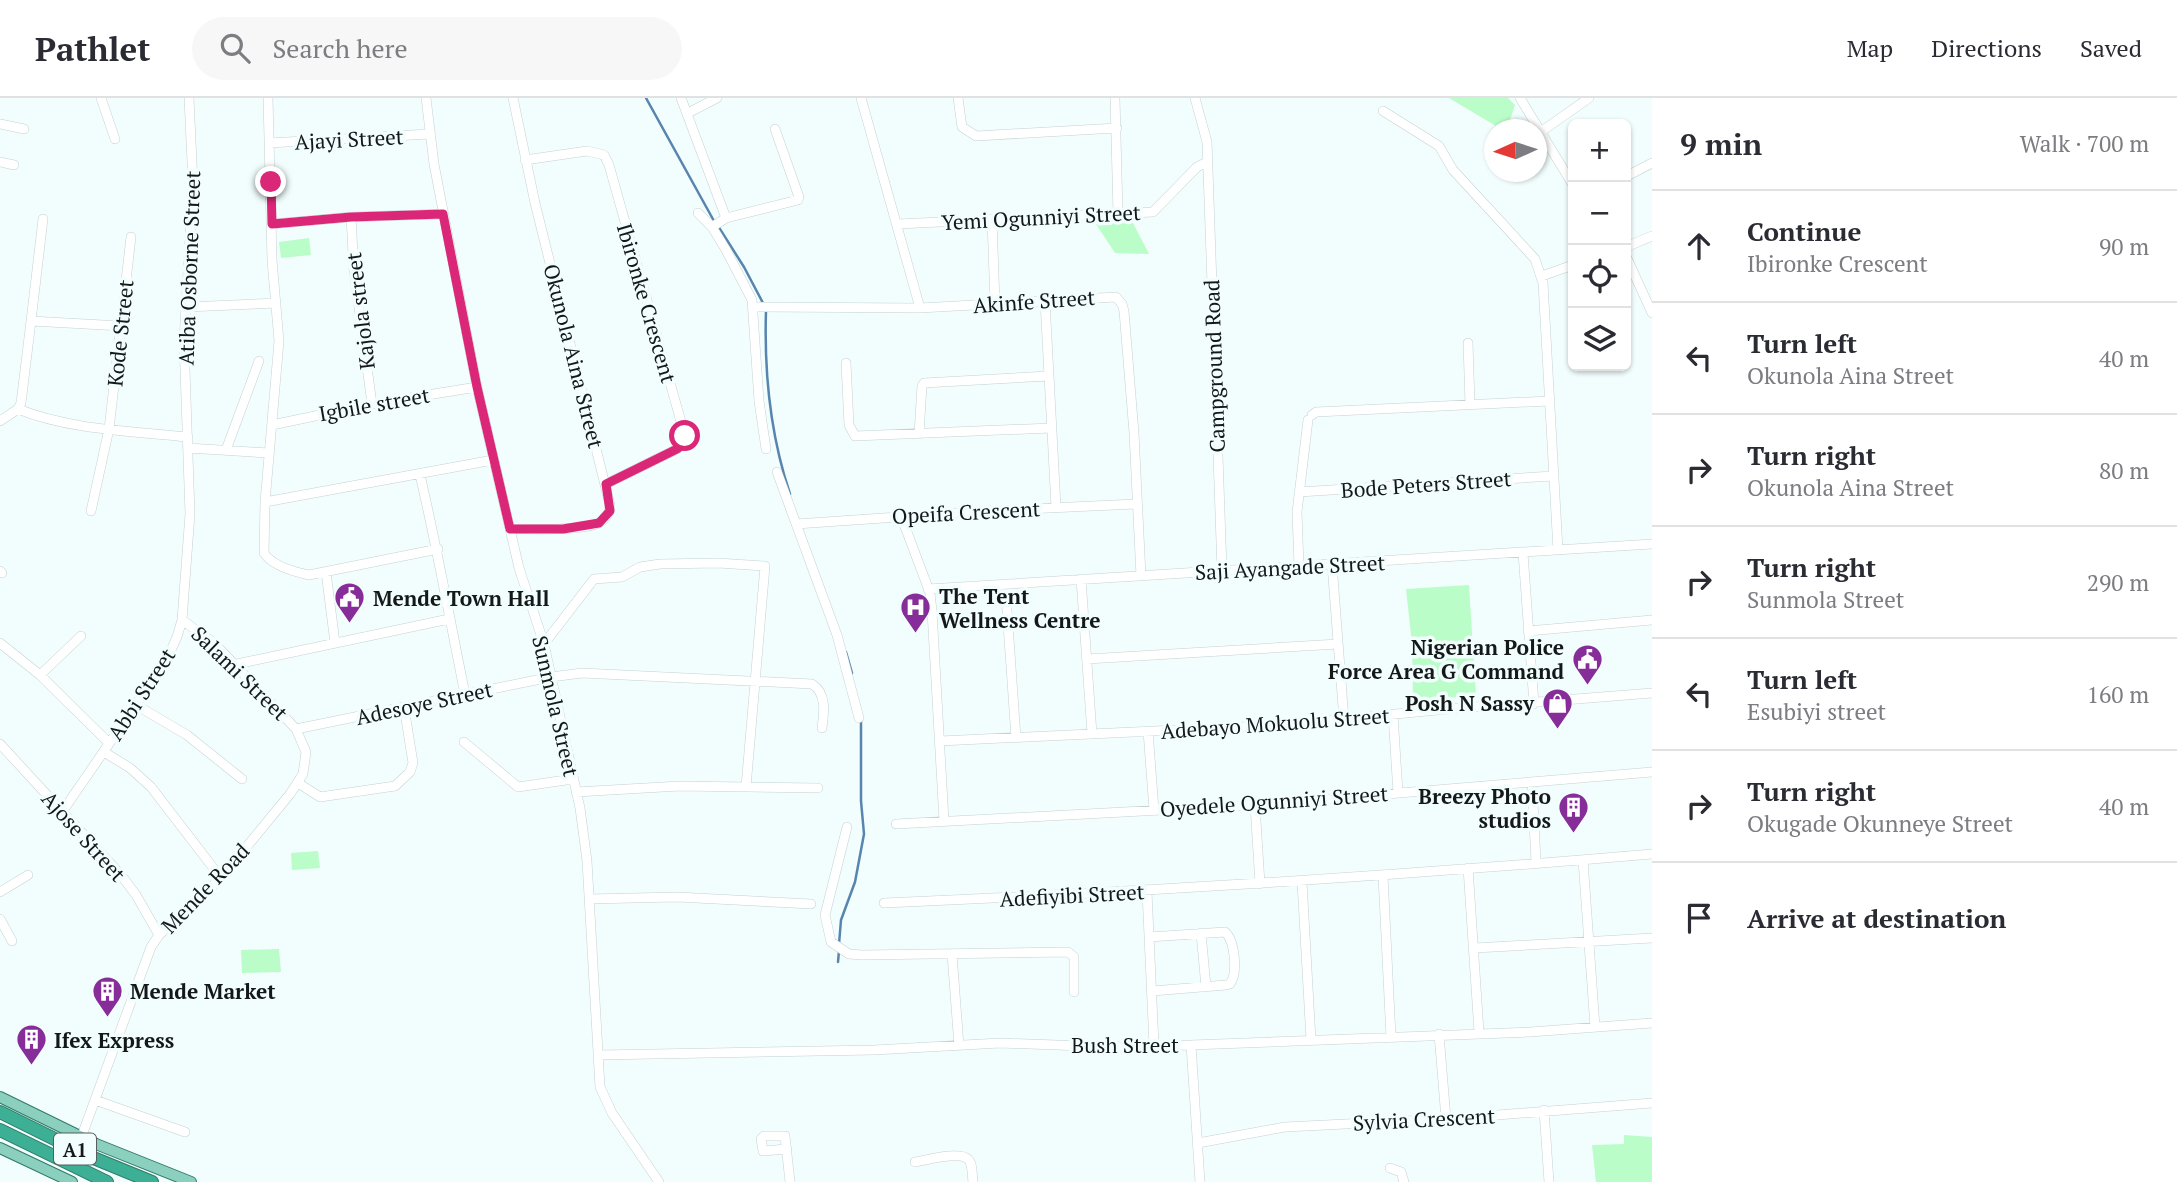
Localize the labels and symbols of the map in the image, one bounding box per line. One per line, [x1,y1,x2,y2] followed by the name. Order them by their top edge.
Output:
[1484,119,1547,182] north arrow
[294,122,404,156] street label: Ajayi Street
[255,166,286,197] route end
[172,170,206,366] street label: Atiba Osborne Street
[941,198,1142,236] street label: Yemi Ogunniyi Street
[611,220,683,386] street label: Ibironke Crescent
[339,251,381,371] street label: Kajola street
[538,261,610,451] street label: Okunola Aina Street
[100,278,140,388] street label: Kode Street
[1197,279,1231,453] street label: Campground Road
[972,283,1096,319] street label: Akinfe Street
[316,380,432,428] street label: Igbile street
[669,420,700,451] route start
[1340,464,1512,504] street label: Bode Peters Street
[891,494,1041,530] street label: Opeifa Crescent
[1194,548,1386,586] street label: Saji Ayangade Street
[333,581,367,625] public building icon: Mende Town Hall
[939,582,1101,634] place label: The Tent Wellness Centre
[373,584,549,612] place label: Mende Town Hall
[899,591,933,635] hospital icon: The Tent Wellness Centre
[186,620,295,726] street label: Salami Street
[526,633,586,779] street label: Sunmola Street
[1328,633,1564,685] place label: Nigerian Police Force Area G Command
[101,642,181,746] street label: Abbi Street
[1570,642,1604,686] public building icon: Nigerian Police Force Area G Command
[353,675,495,731] street label: Adesoye Street
[1540,686,1574,730] shop icon: Posh N Sassy
[1405,689,1535,717] place label: Posh N Sassy
[1160,701,1391,745] street label: Adebayo Mokuolu Street
[1159,779,1389,823] street label: Oyedele Ogunniyi Street
[1418,782,1551,834] place label: Breezy Photo studios
[36,785,132,887] street label: Ajose Street
[1557,791,1591,835] building icon: Breezy Photo studios
[155,837,255,939] street label: Mende Road
[999,877,1145,913] street label: Adefiyibi Street
[90,974,124,1018] building icon: Mende Market
[130,977,276,1005] place label: Mende Market
[14,1023,48,1067] building icon: Ifex Express
[54,1026,174,1054] place label: Ifex Express
[1071,1031,1179,1059] street label: Bush Street
[1352,1101,1496,1137] street label: Sylvia Crescent
[54,1134,96,1164] road number: A1

